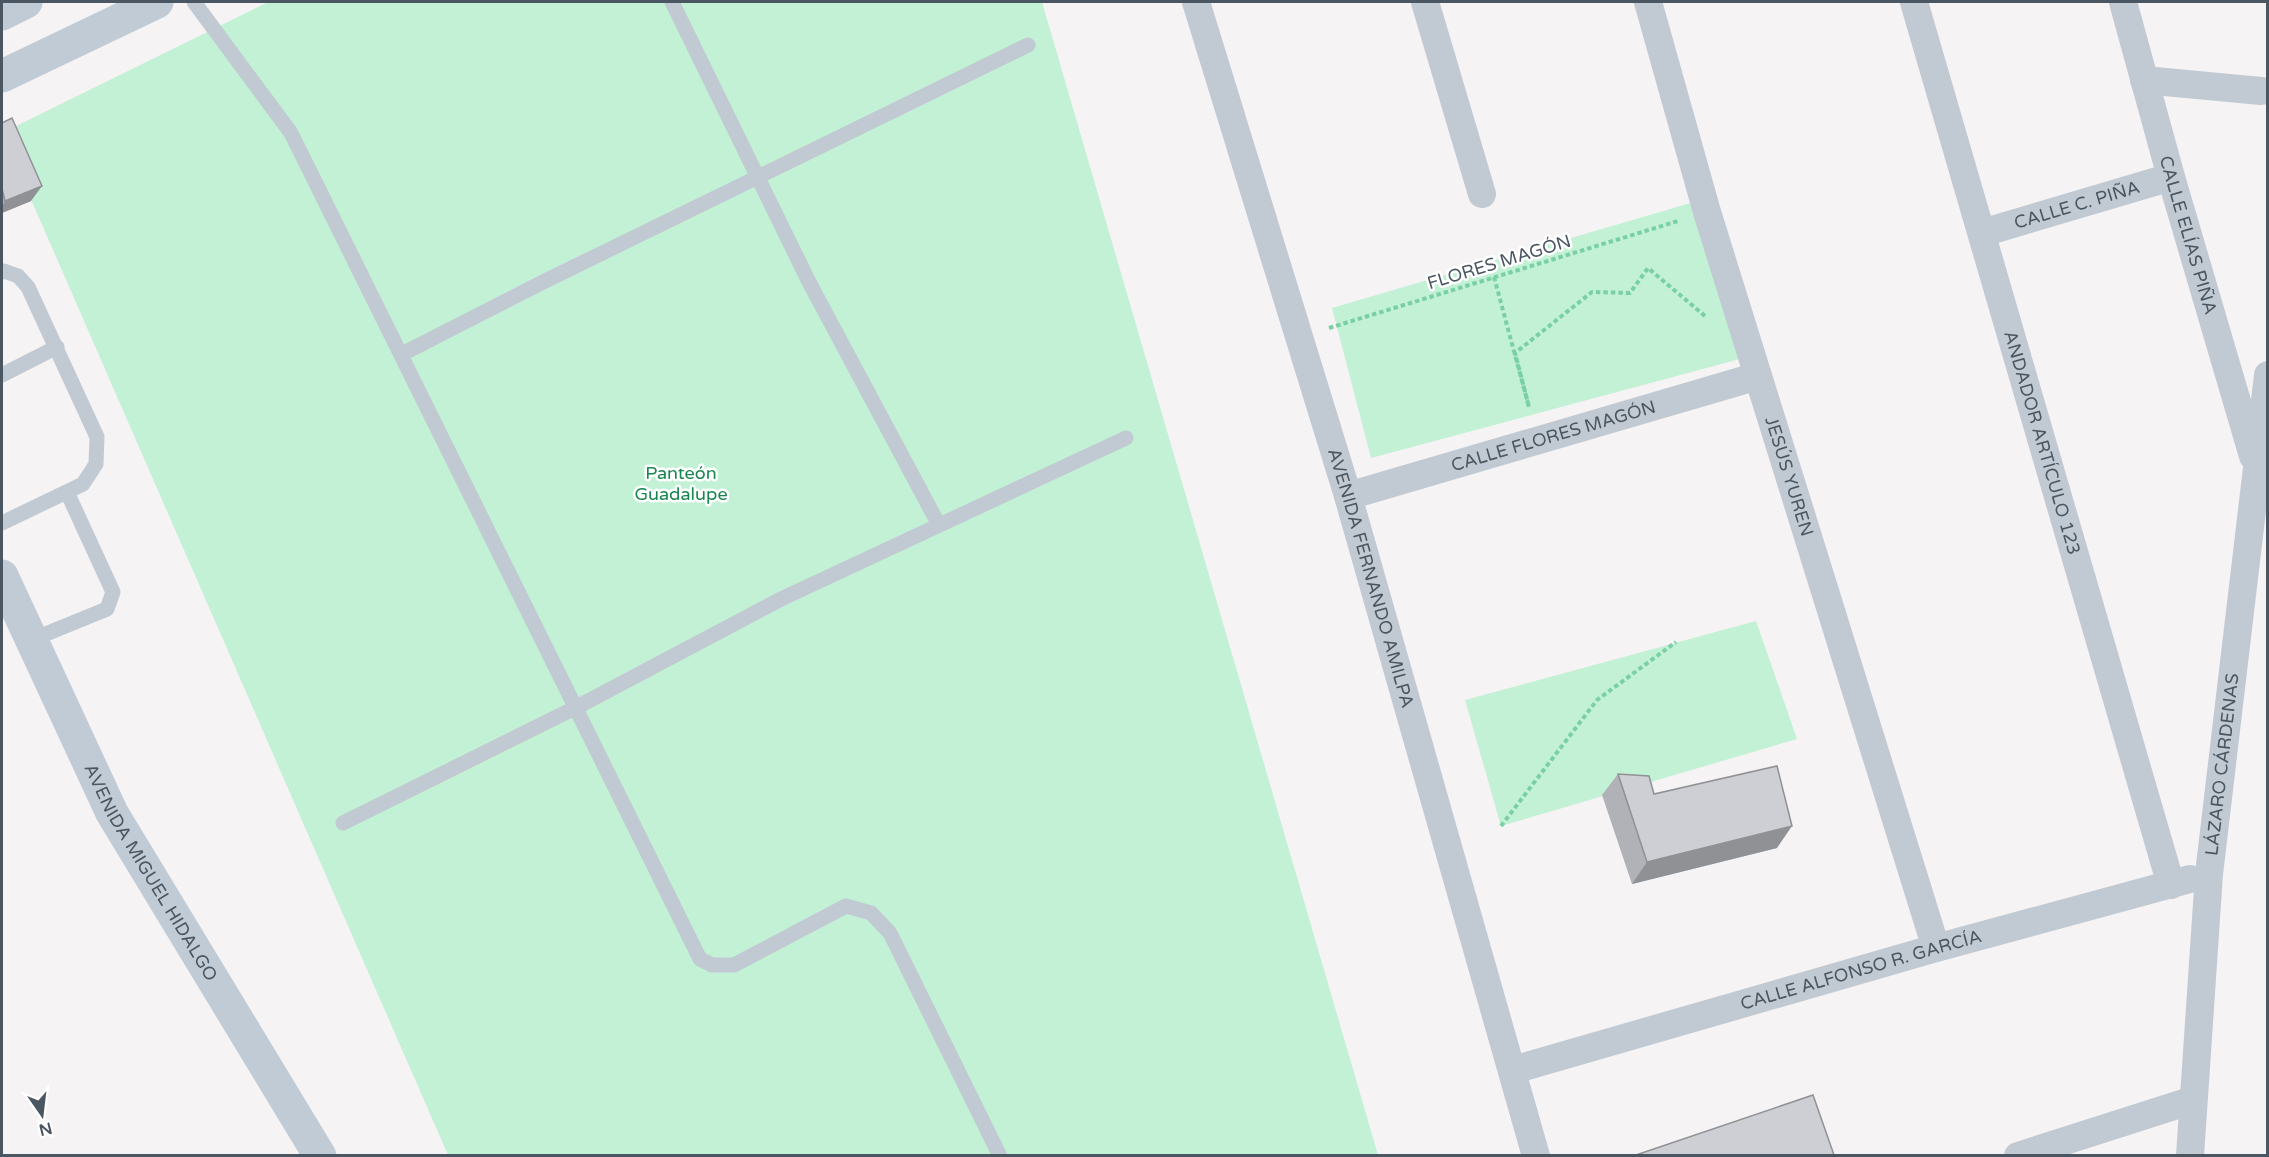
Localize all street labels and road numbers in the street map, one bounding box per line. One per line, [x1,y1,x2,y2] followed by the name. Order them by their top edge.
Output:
[2155,153,2222,317] street label: CALLE ELÍAS PIÑA
[2012,176,2142,234] street label: CALLE C. PIÑA
[1424,230,1574,294] street label: FLORES MAGÓN
[1999,328,2085,557] street label: ANDADOR ARTÍCULO 123
[1448,396,1658,476] street label: CALLE FLORES MAGÓN
[1760,414,1818,539] street label: JESÚS YUREN
[1323,446,1419,710] street label: AVENIDA FERNANDO AMILPA
[2200,672,2244,857] street label: LÁZARO CÁRDENAS
[80,760,222,985] street label: AVENIDA MIGUEL HIDALGO
[1738,925,1984,1015] street label: CALLE ALFONSO R. GARCÍA

